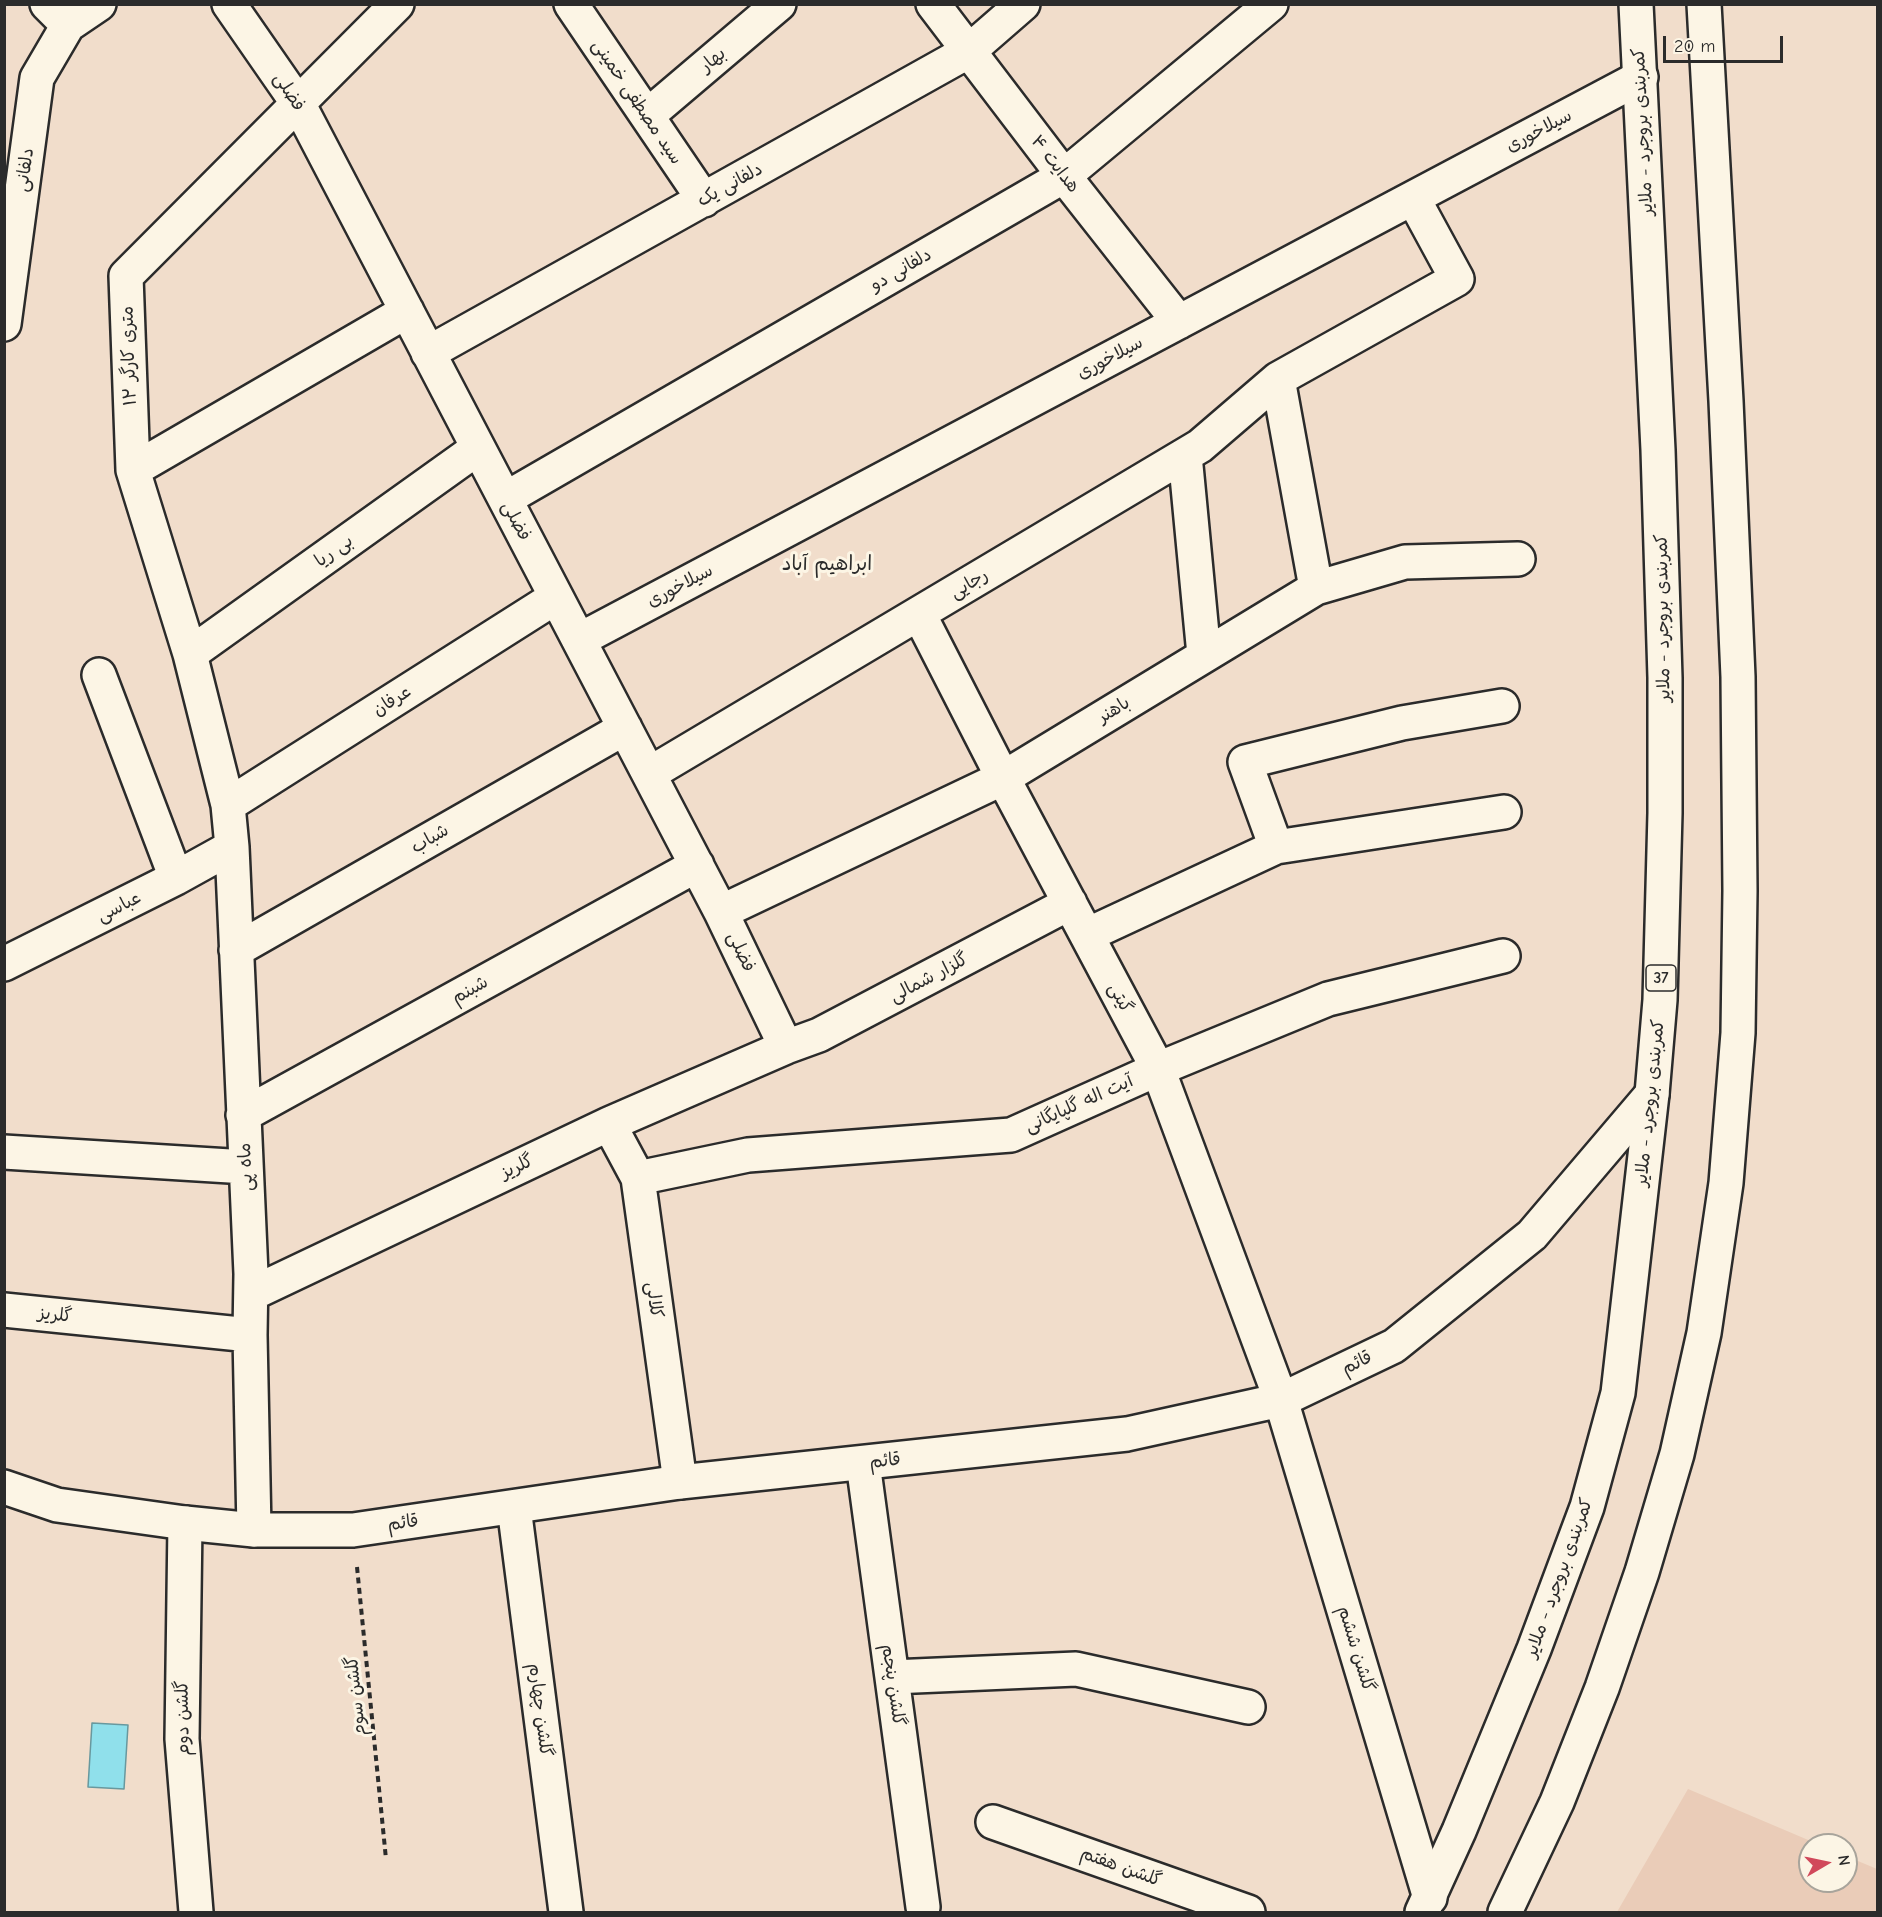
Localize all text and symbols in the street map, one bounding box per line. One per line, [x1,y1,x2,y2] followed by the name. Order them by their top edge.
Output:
[1666,24,1786,62] scale bar
[587,35,687,169] street label: سید مصطفی خمینی
[1674,36,1715,57] text: 20 m
[696,43,730,77] street label: بهار
[1628,48,1658,216] street label: کمربندی بروجرد - ملایر
[269,69,309,115] street label: فضلی
[1502,105,1576,157] street label: سیلاخوری
[1026,131,1084,197] street label: هدایت ۴
[11,147,39,193] street label: دلفانی
[694,158,766,212] street label: دلفانی یک
[867,244,935,296] street label: دلفانی دو
[116,306,142,406] street label: ۱۲ متری کارگر
[1073,332,1147,384] street label: سیلاخوری
[497,498,535,544] street label: فضلی
[311,530,357,572] street label: بی ریا
[1651,534,1675,702] street label: کمربندی بروجرد - ملایر
[782,552,872,576] district label: ابراهیم آباد
[643,560,717,612] street label: سیلاخوری
[946,564,992,604] street label: رجایی
[369,681,415,721] street label: عرفان
[1094,692,1134,728] street label: باهنر
[407,820,453,858] street label: شباب
[93,887,145,927] street label: عباسی
[722,929,760,975] street label: فضلی
[886,948,972,1008] street label: گلزار شمالی
[1646,965,1676,991] road number: 37
[448,971,492,1009] street label: شبنم
[1103,979,1137,1017] street label: گیتی
[1630,1018,1670,1188] street label: کمربندی بروجرد - ملایر
[1021,1070,1137,1138] street label: آیت اله گلپایگانی
[234,1142,258,1192] street label: ماه پی
[497,1150,537,1184] street label: گلریز
[641,1280,667,1320] street label: کلالی
[37,1302,73,1328] street label: گلریز
[1338,1346,1376,1380] street label: قائم
[868,1449,902,1473] street label: قائم
[1520,1495,1598,1661] street label: کمربندی بروجرد - ملایر
[386,1510,420,1536] street label: قائم
[1333,1603,1379,1695] street label: گلشن ششم
[877,1643,909,1727] street label: گلشن پنجم
[341,1655,371,1737] street label: گلشن سوم
[524,1662,556,1758] street label: گلشن چهارم
[172,1680,194,1756] street label: گلشن دوم
[1798,1833,1858,1893] north arrow
[1077,1842,1165,1892] street label: گلشن هفتم
[1834,1854,1854,1867] text: N

